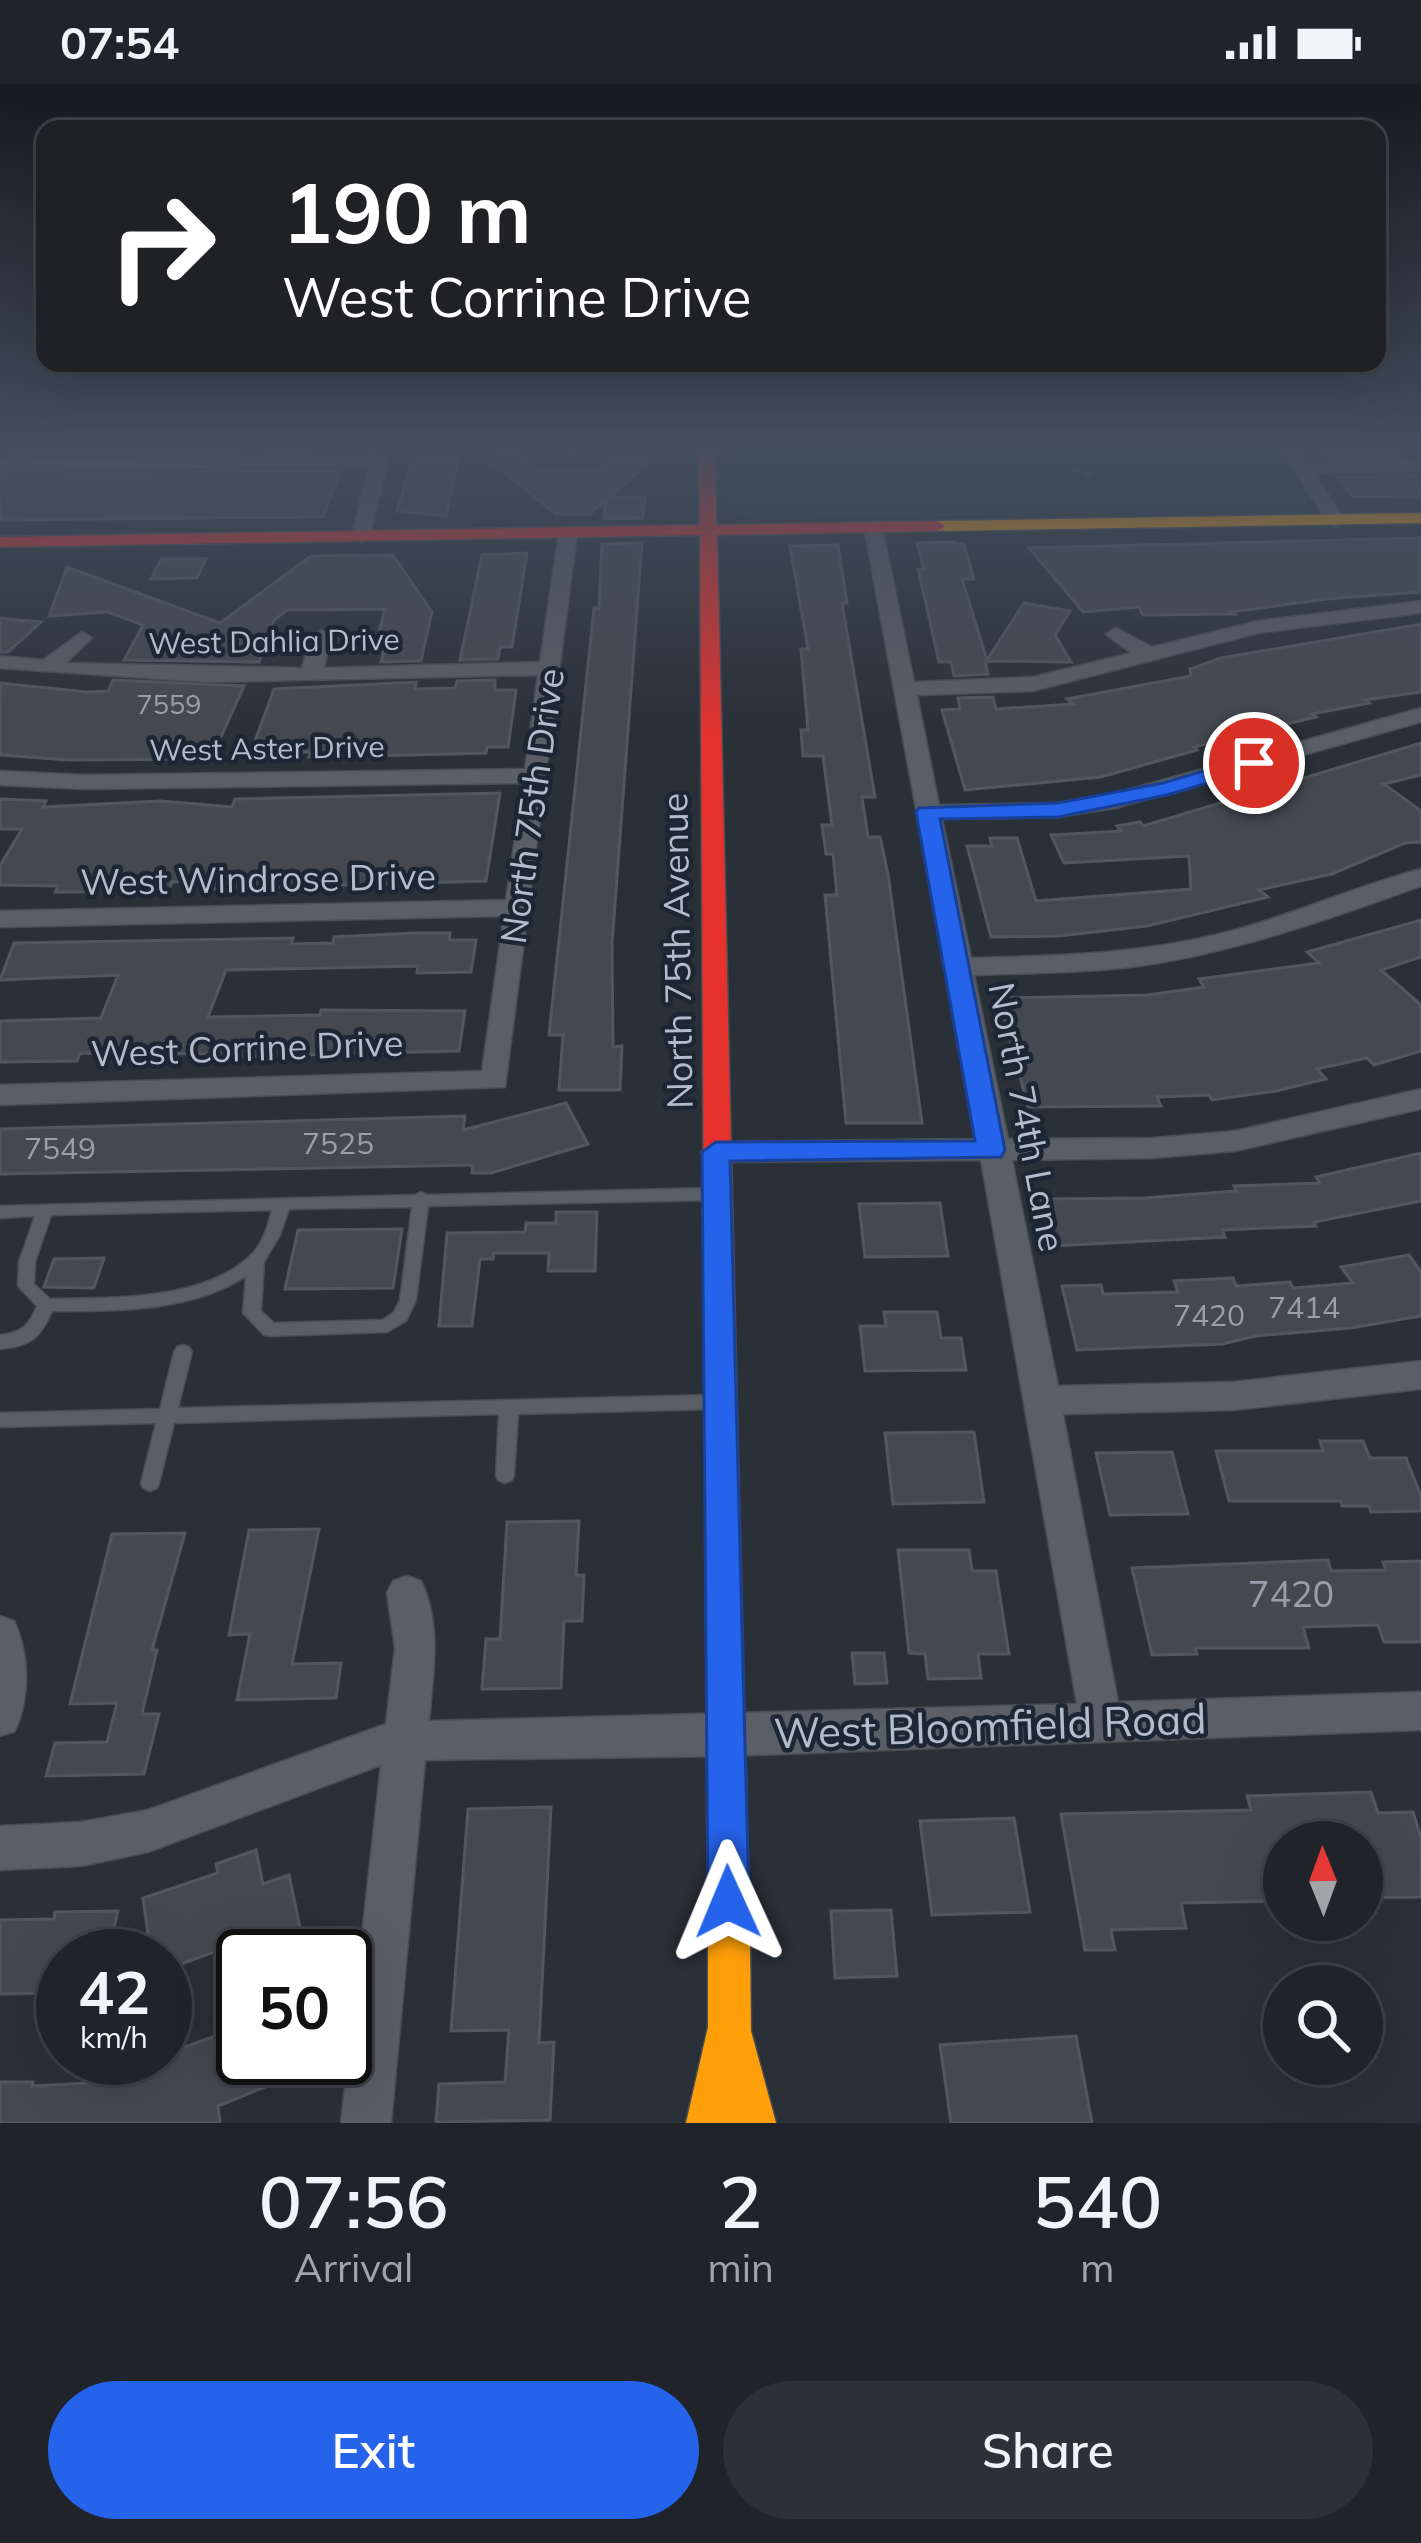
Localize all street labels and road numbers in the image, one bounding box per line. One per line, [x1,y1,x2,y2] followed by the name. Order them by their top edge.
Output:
[148,620,400,662] street label: West Dahlia Drive
[490,665,573,947] street label: North 75th Drive
[149,727,385,769] street label: West Aster Drive
[651,793,702,1110] street label: North 75th Avenue
[80,853,436,904] street label: West Windrose Drive
[979,979,1076,1255] street label: North 74th Lane
[90,1020,404,1075] street label: West Corrine Drive
[773,1691,1207,1760] street label: West Bloomfield Road

